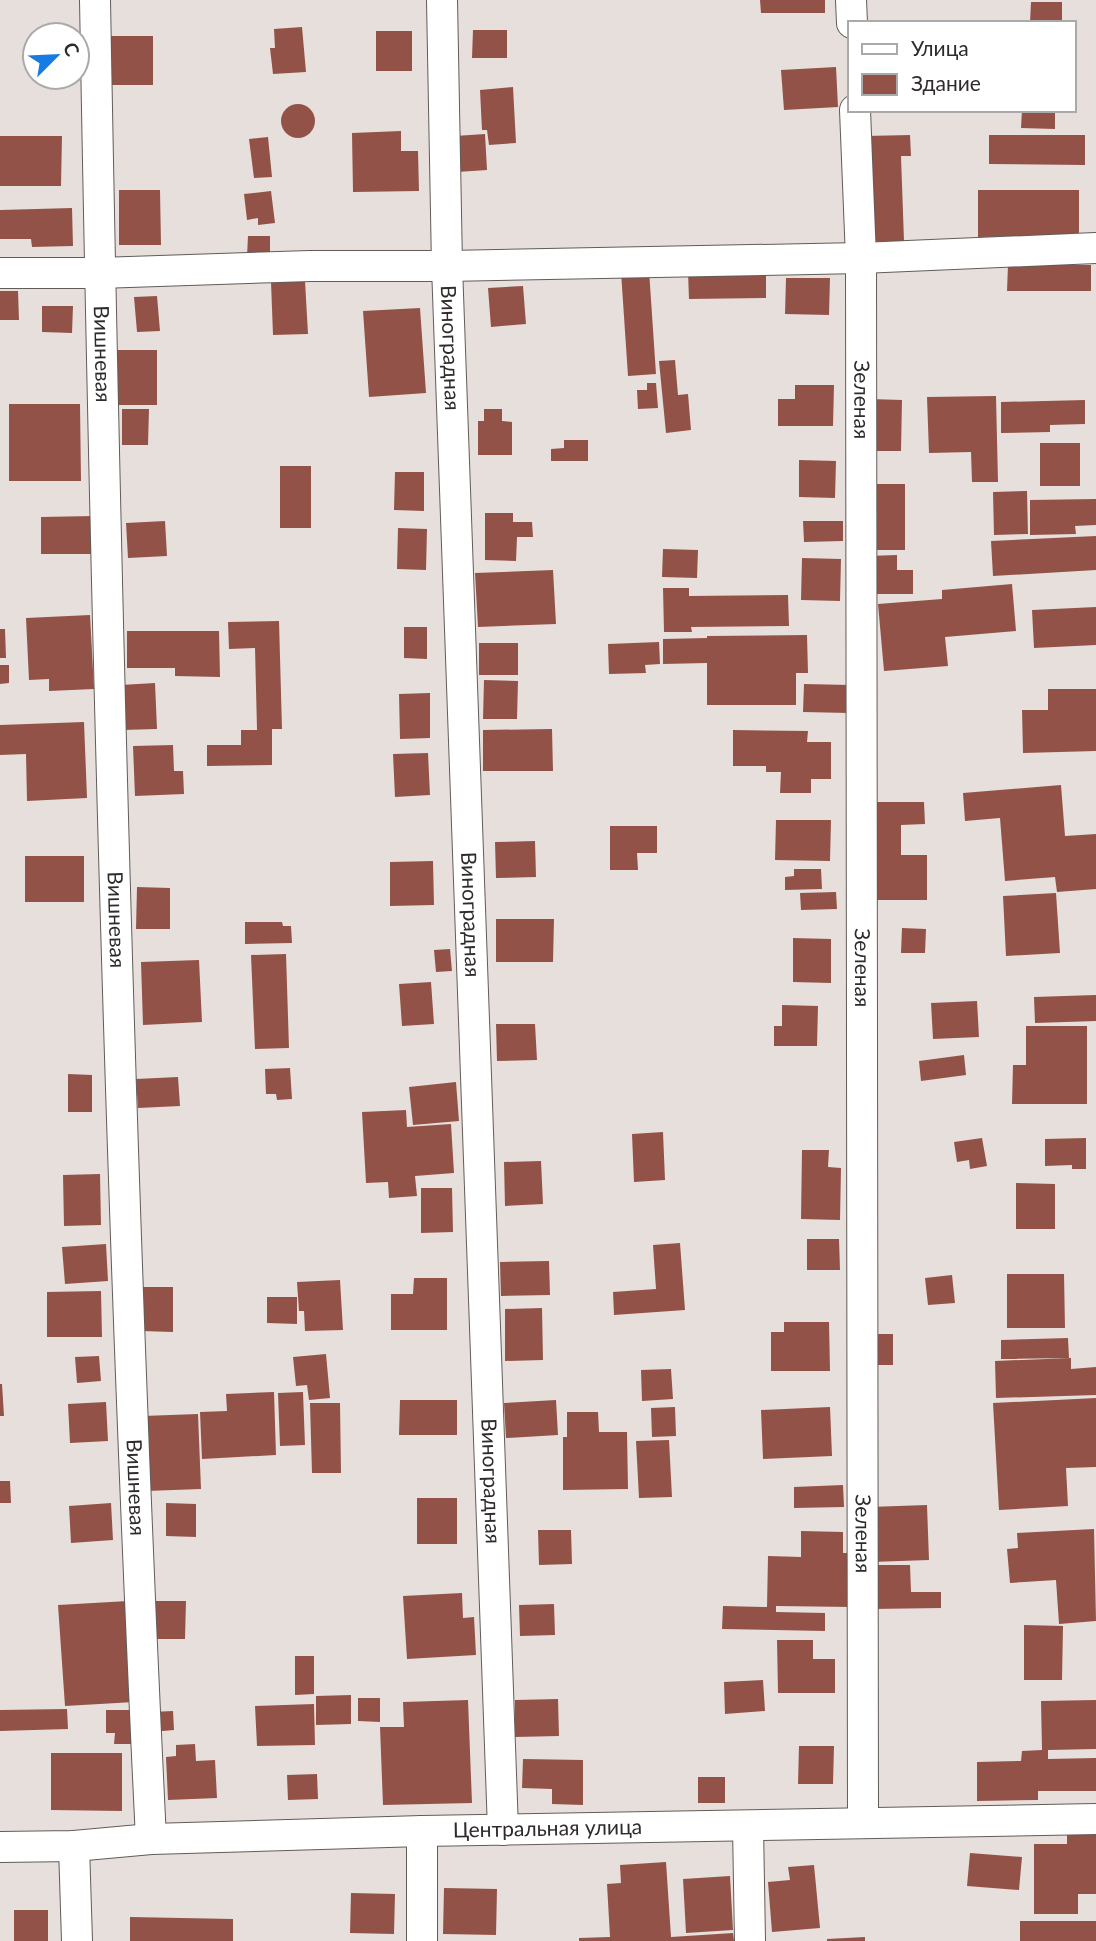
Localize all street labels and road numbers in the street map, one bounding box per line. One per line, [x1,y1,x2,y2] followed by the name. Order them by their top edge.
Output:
[437,285,466,411] street label: Виноградная
[90,305,117,403] street label: Вишневая
[850,360,875,439] street label: Зеленая
[457,851,486,978] street label: Виноградная
[103,871,131,969] street label: Вишневая
[851,928,876,1007] street label: Зеленая
[477,1418,507,1544] street label: Виноградная
[122,1438,151,1536] street label: Вишневая
[852,1494,877,1573] street label: Зеленая
[453,1813,642,1841] street label: Центральная улица

